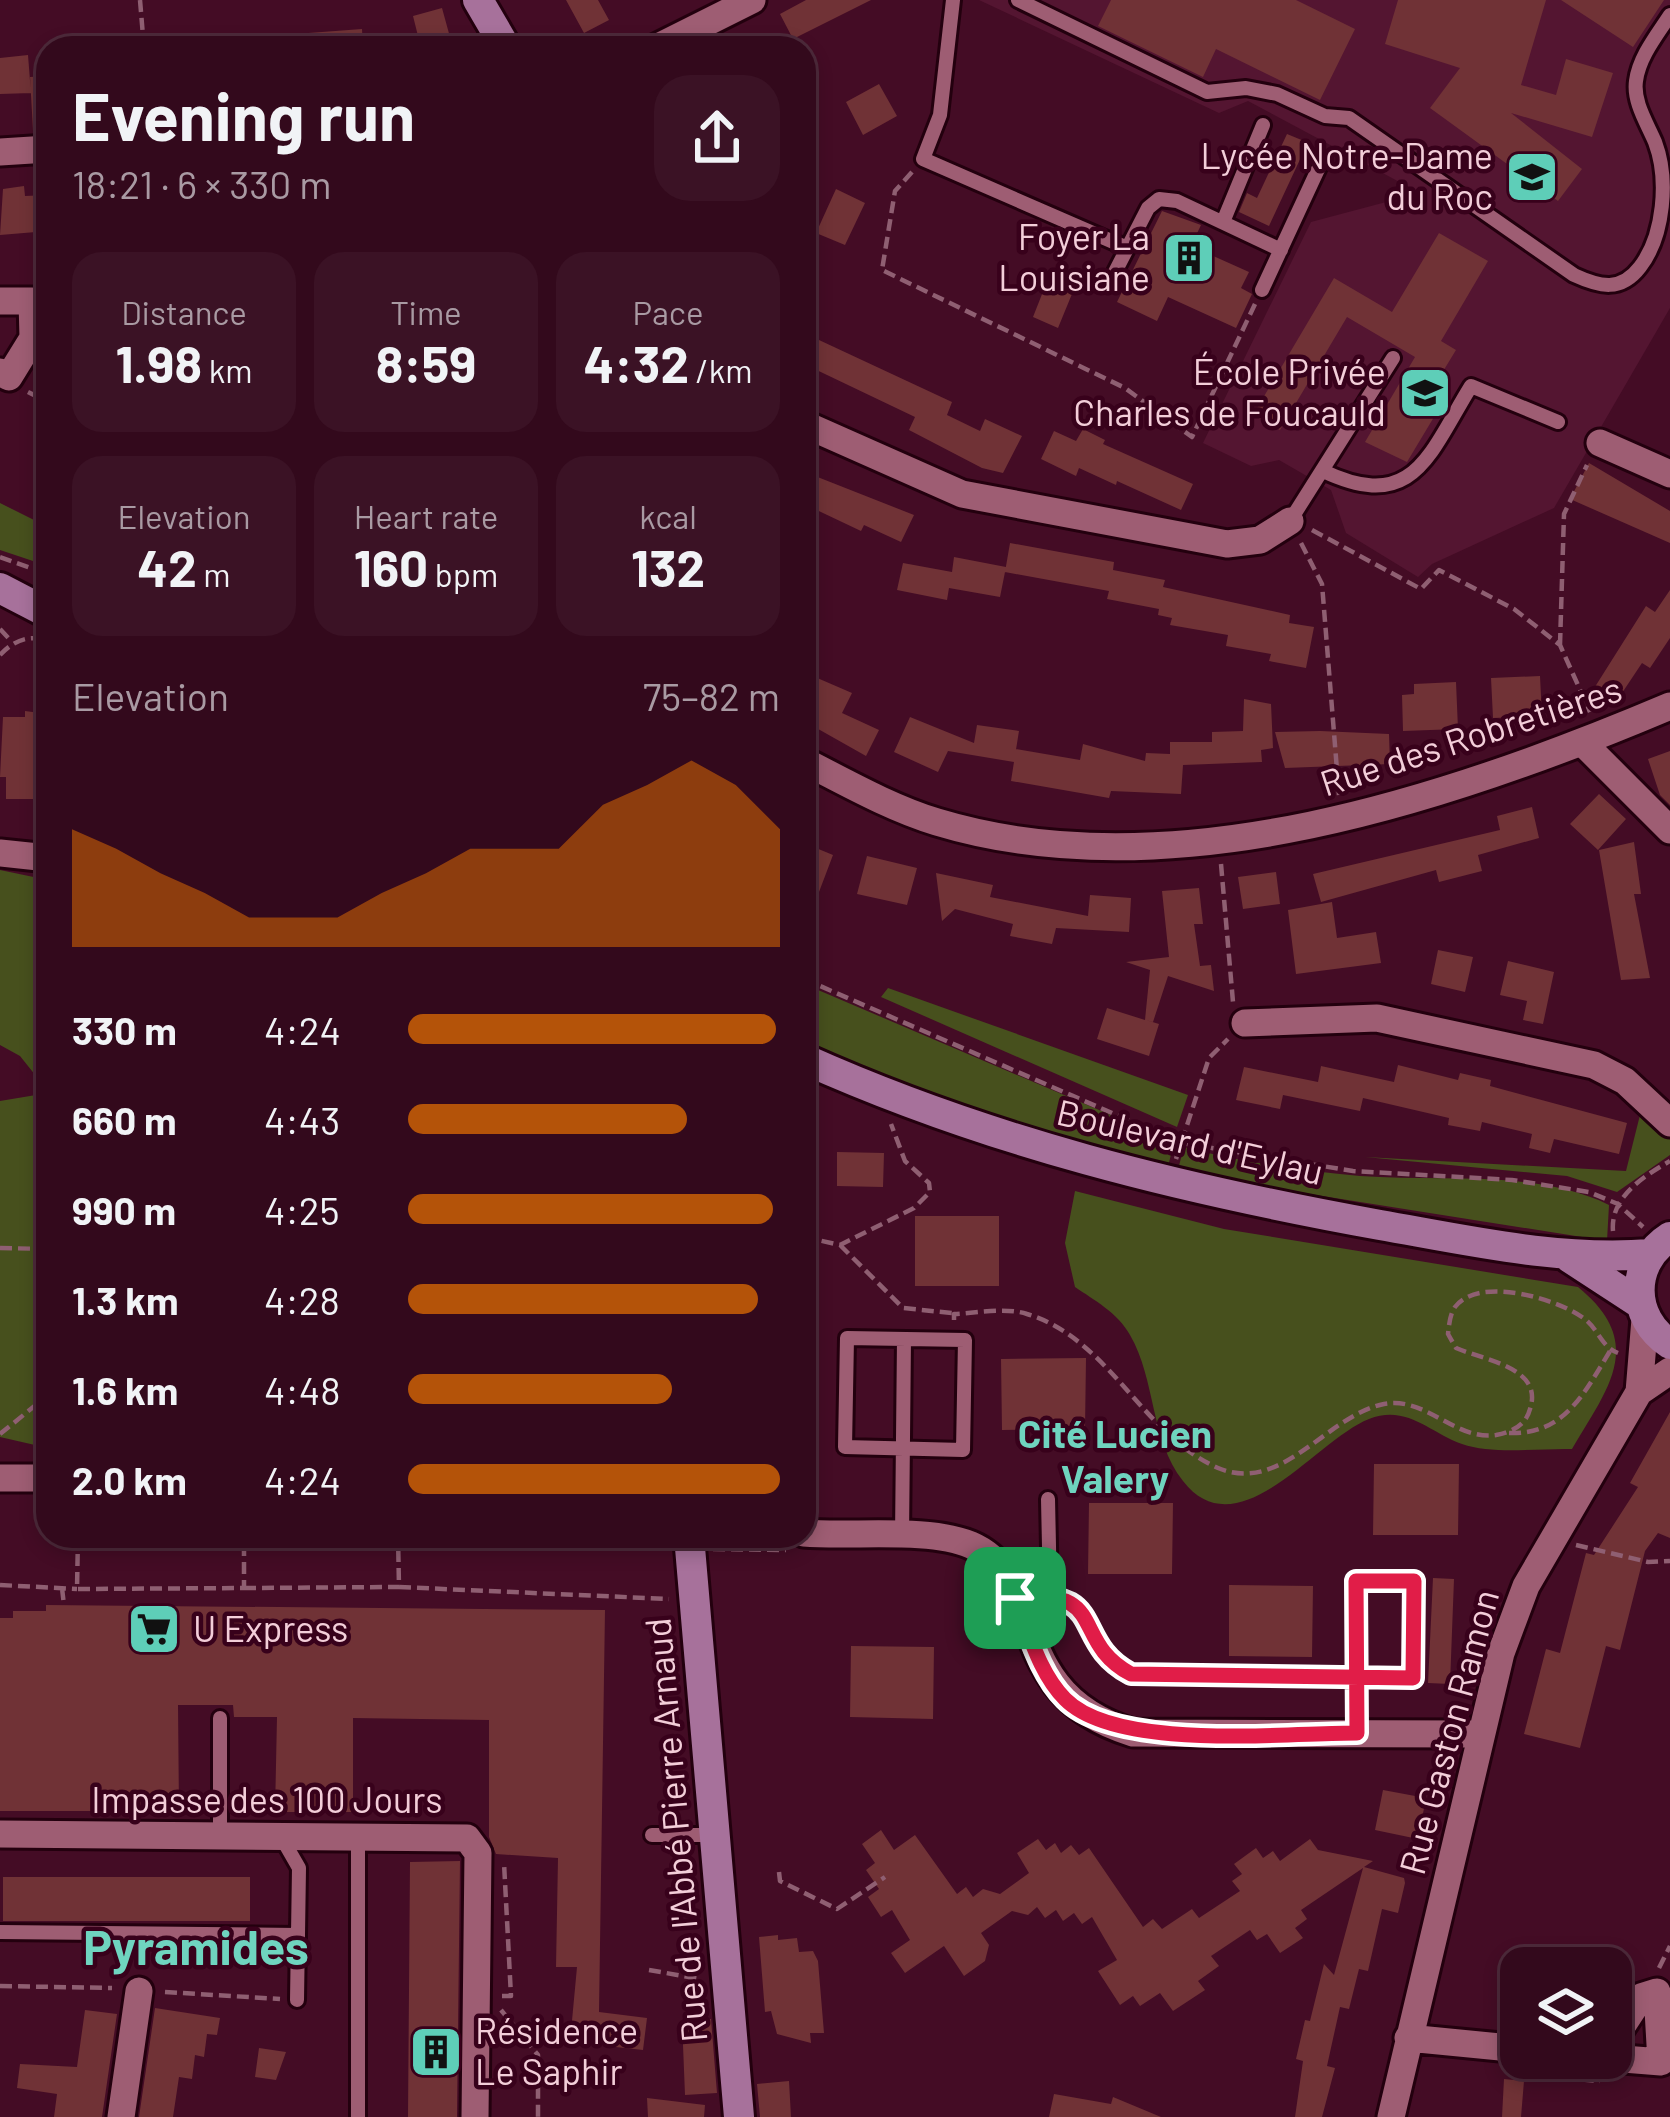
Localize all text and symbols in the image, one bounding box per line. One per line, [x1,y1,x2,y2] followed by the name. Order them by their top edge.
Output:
[72,75,415,154] text: Evening run
[654,75,780,201] button: share
[1201,133,1493,217] place label: Lycée Notre-Dame du Roc
[1504,149,1560,205] school or university icon: Lycée Notre-Dame du Roc
[72,160,331,207] text: 18:21 · 6 × 330 m
[998,214,1150,298] place label: Foyer La Louisiane
[1161,230,1217,286] building icon: Foyer La Louisiane
[121,292,247,332] text: Distance
[390,292,462,332] text: Time
[633,292,703,332] text: Pace
[116,332,202,393] text: 1.98
[376,332,476,393] text: 8:59
[583,332,689,393] text: 4:32
[1073,349,1386,433] place label: École Privée Charles de Foucauld
[202,350,252,390] text: km
[689,350,753,390] text: /km
[1397,365,1453,421] school or university icon: École Privée Charles de Foucauld
[118,496,250,536] text: Elevation
[354,496,498,536] text: Heart rate
[639,496,697,536] text: kcal
[137,536,197,597] text: 42
[354,536,428,597] text: 160
[631,536,705,597] text: 132
[197,554,231,594] text: m
[428,554,498,594] text: bpm
[1314,666,1627,804] street label: Rue des Robretières
[72,672,229,719] text: Elevation
[643,672,780,719] text: 75–82 m
[72,1006,177,1053] text: 330 m
[264,1006,341,1053] text: 4:24
[1053,1089,1328,1192] street label: Boulevard d'Eylau
[72,1096,176,1143] text: 660 m
[264,1096,340,1143] text: 4:43
[72,1186,176,1233] text: 990 m
[264,1186,340,1233] text: 4:25
[72,1276,179,1323] text: 1.3 km
[264,1276,340,1323] text: 4:28
[72,1366,178,1413] text: 1.6 km
[264,1366,341,1413] text: 4:48
[1018,1409,1212,1501] district label: Cité Lucien Valery
[72,1456,187,1503] text: 2.0 km
[264,1456,341,1503] text: 4:24
[964,1547,1066,1649] pin
[982,1565,1048,1631] icon: arrive
[1389,1585,1506,1879] street label: Rue Gaston Ramon
[126,1601,182,1657] supermarket icon: U Express
[193,1606,348,1649] place label: U Express
[635,1616,714,2044] street label: Rue de l'Abbé Pierre Arnaud
[91,1777,443,1820] street label: Impasse des 100 Jours
[83,1917,309,1975] district label: Pyramides
[1500,1947,1632,2079] map controls
[1500,1947,1632,2079] button: layers
[475,2008,638,2092] place label: Résidence Le Saphir
[408,2024,464,2080] building icon: Résidence Le Saphir

